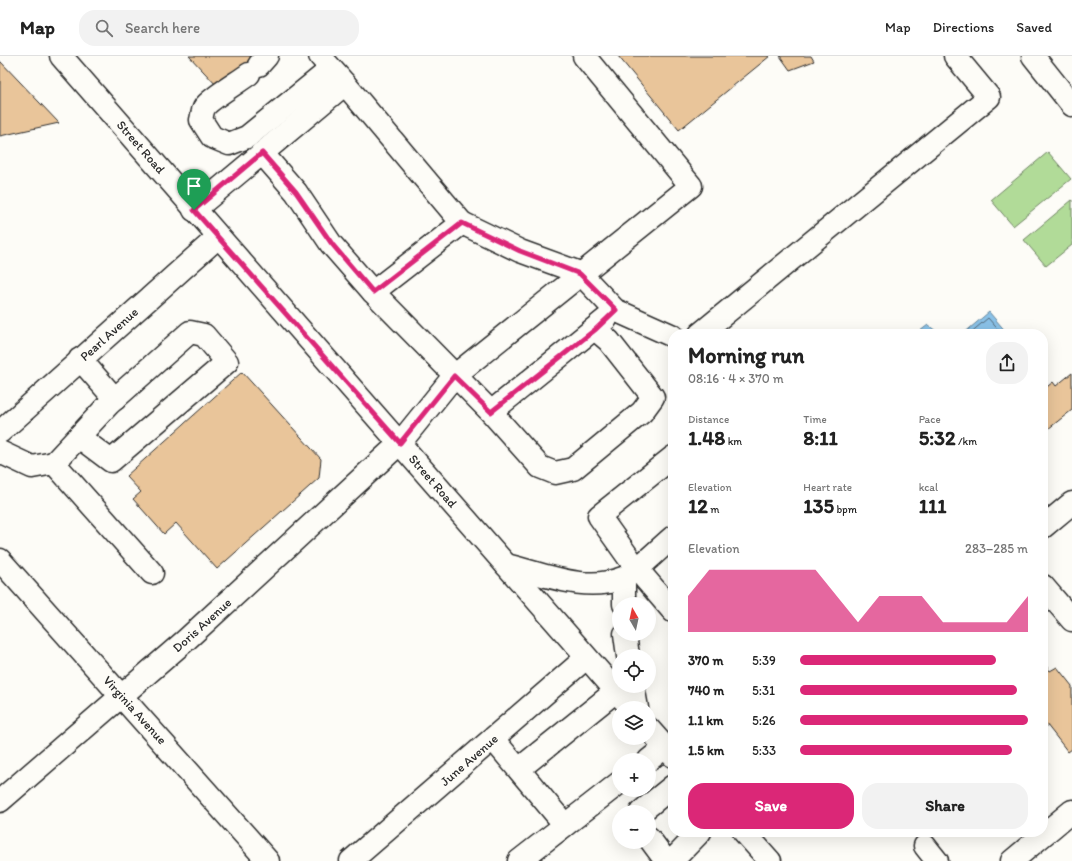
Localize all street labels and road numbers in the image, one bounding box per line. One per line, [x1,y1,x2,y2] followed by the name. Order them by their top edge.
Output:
[114,117,168,177] street label: Street Road
[77,304,141,364] street label: Pearl Avenue
[406,451,460,511] street label: Street Road
[170,595,234,655] street label: Doris Avenue
[100,673,170,747] street label: Virginia Avenue
[437,731,501,789] street label: June Avenue

